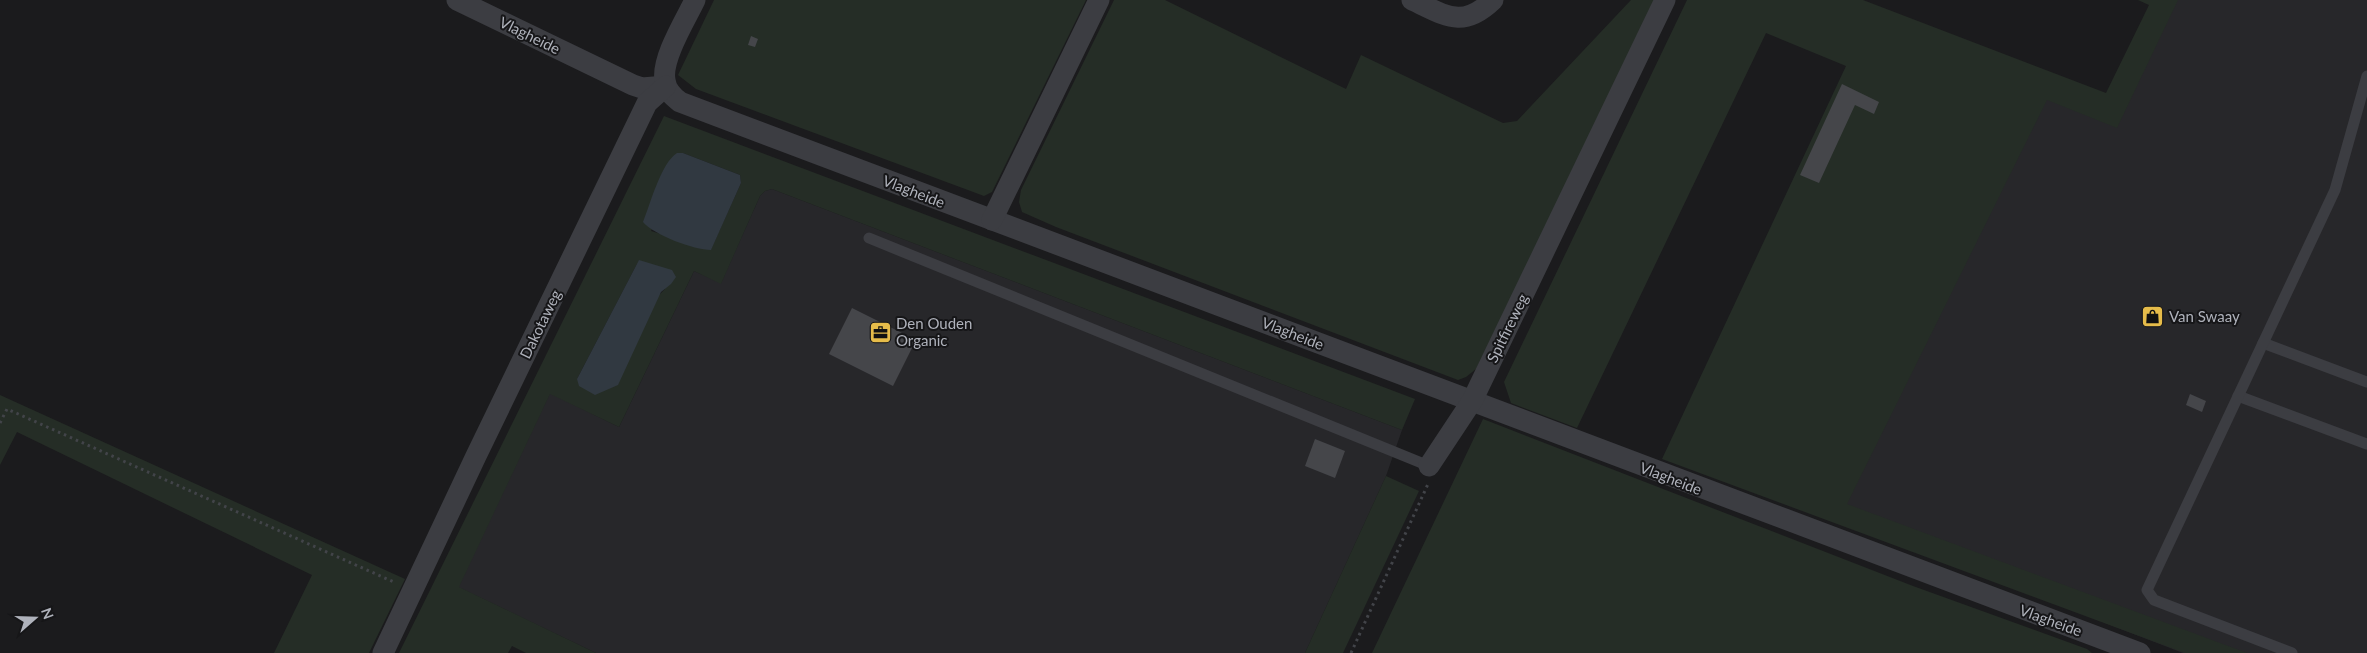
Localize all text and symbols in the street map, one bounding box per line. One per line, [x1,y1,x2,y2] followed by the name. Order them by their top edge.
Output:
[497,13,563,57] street label: Vlagheide
[880,171,948,211] street label: Vlagheide
[516,286,564,361] street label: Dakotaweg
[1483,290,1531,365] street label: Spitfireweg
[2141,304,2165,328] shop icon: Van Swaay
[2169,307,2240,325] place label: Van Swaay
[1259,313,1327,353] street label: Vlagheide
[896,314,972,349] place label: Den Ouden Organic
[868,320,892,344] office icon: Den Ouden Organic
[1637,458,1705,498] street label: Vlagheide
[10,593,60,643] north arrow
[2017,600,2085,640] street label: Vlagheide
[38,605,58,621] text: N

